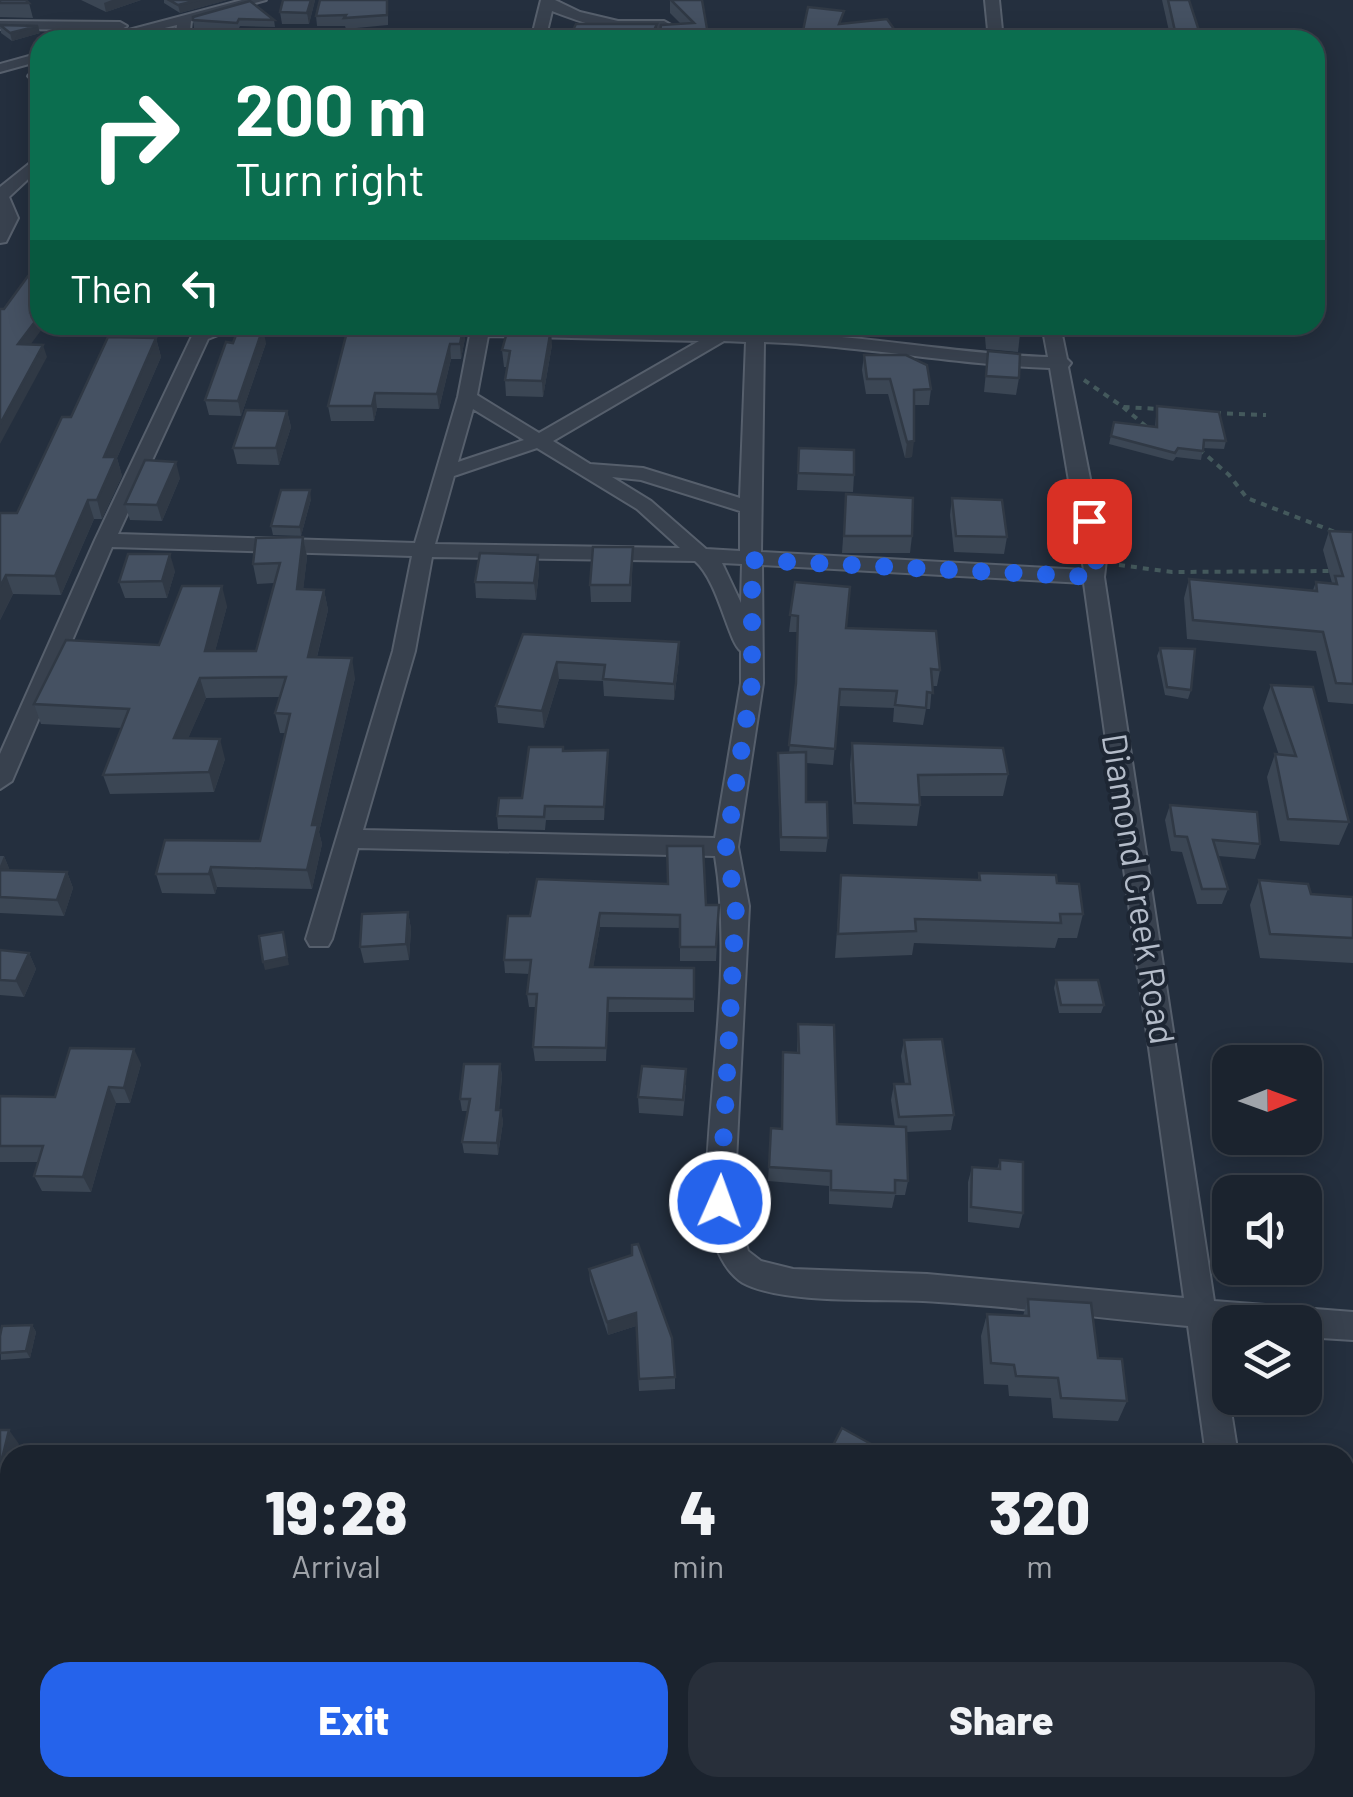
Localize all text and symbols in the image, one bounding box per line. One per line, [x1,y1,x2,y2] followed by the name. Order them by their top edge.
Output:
[235,66,426,150] text: 200 m
[70,70,200,200] icon: right
[235,151,425,205] text: Turn right
[173,260,228,315] icon: left
[70,265,153,311] text: Then
[1047,479,1132,564] pin
[1062,494,1117,549] icon: arrive
[1095,730,1185,1047] street label: Diamond Creek Road
[1212,1045,1322,1155] north arrow
[1212,1045,1322,1415] map controls
[668,1150,772,1254] position arrow
[1212,1175,1322,1285] button: sound
[1212,1305,1322,1415] button: layers
[265,1475,408,1547] text: 19:28
[680,1475,717,1547] text: 4
[989,1475,1090,1547] text: 320
[291,1546,381,1584] text: Arrival
[672,1546,724,1584] text: min
[1026,1546,1053,1584] text: m
[40,1662,668,1777] button: Exit
[688,1662,1315,1777] button: Share

